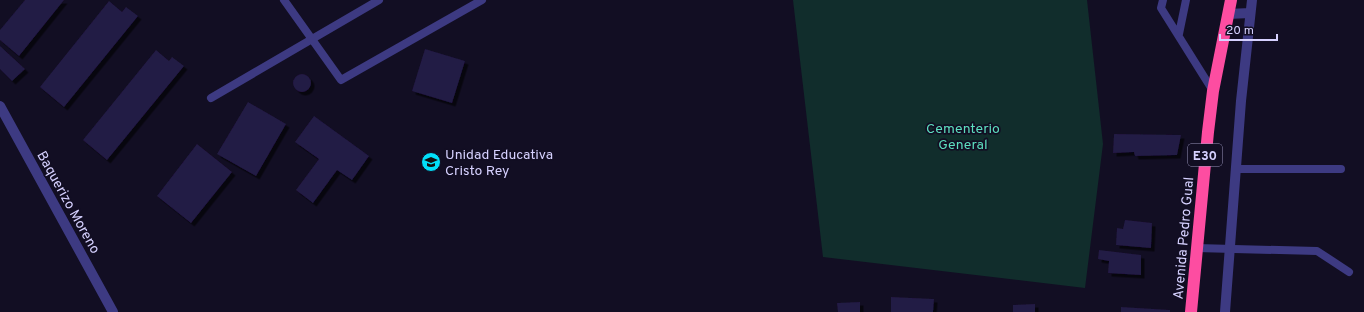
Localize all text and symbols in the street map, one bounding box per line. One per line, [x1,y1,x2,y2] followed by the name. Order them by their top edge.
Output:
[1220,16,1277,42] scale bar
[1226,23,1254,39] text: 20 m
[926,121,1000,154] park label: Cementerio General
[1188,144,1222,166] road number: E30
[445,147,553,180] place label: Unidad Educativa Cristo Rey
[32,148,103,257] street label: Baquerizo Moreno
[420,151,442,173] school or university icon: Unidad Educativa Cristo Rey
[1171,176,1198,300] street label: Avenida Pedro Gual

